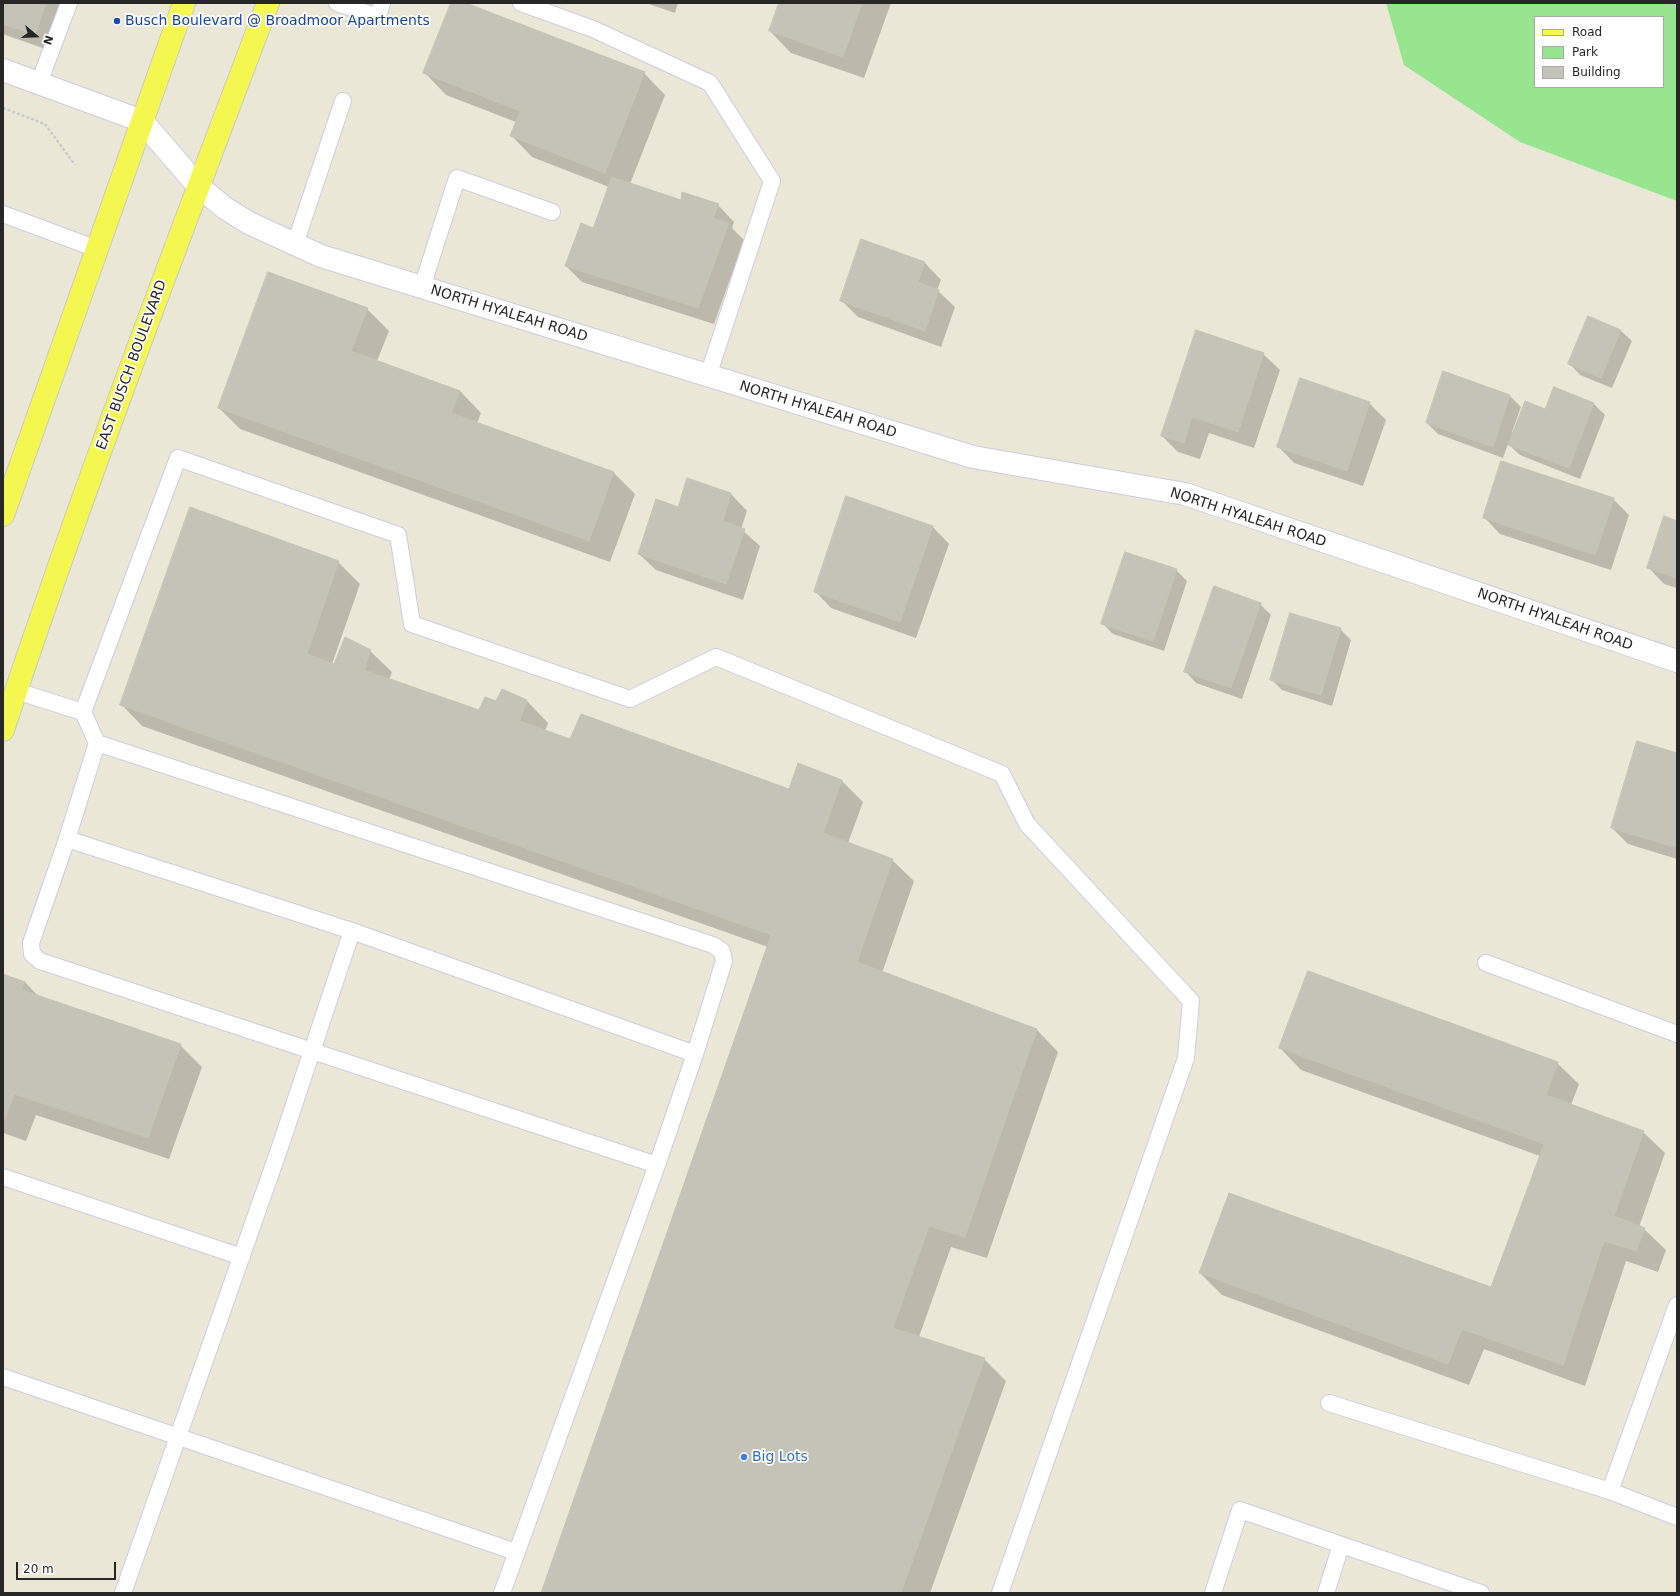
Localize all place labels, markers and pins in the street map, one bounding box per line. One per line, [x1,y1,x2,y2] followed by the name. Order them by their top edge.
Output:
[125,13,430,29] place label: Busch Boulevard @ Broadmoor Apartments
[112,16,122,26] marker: Busch Boulevard @ Broadmoor Apartments
[752,1449,808,1465] place label: Big Lots
[739,1452,749,1462] marker: Big Lots

